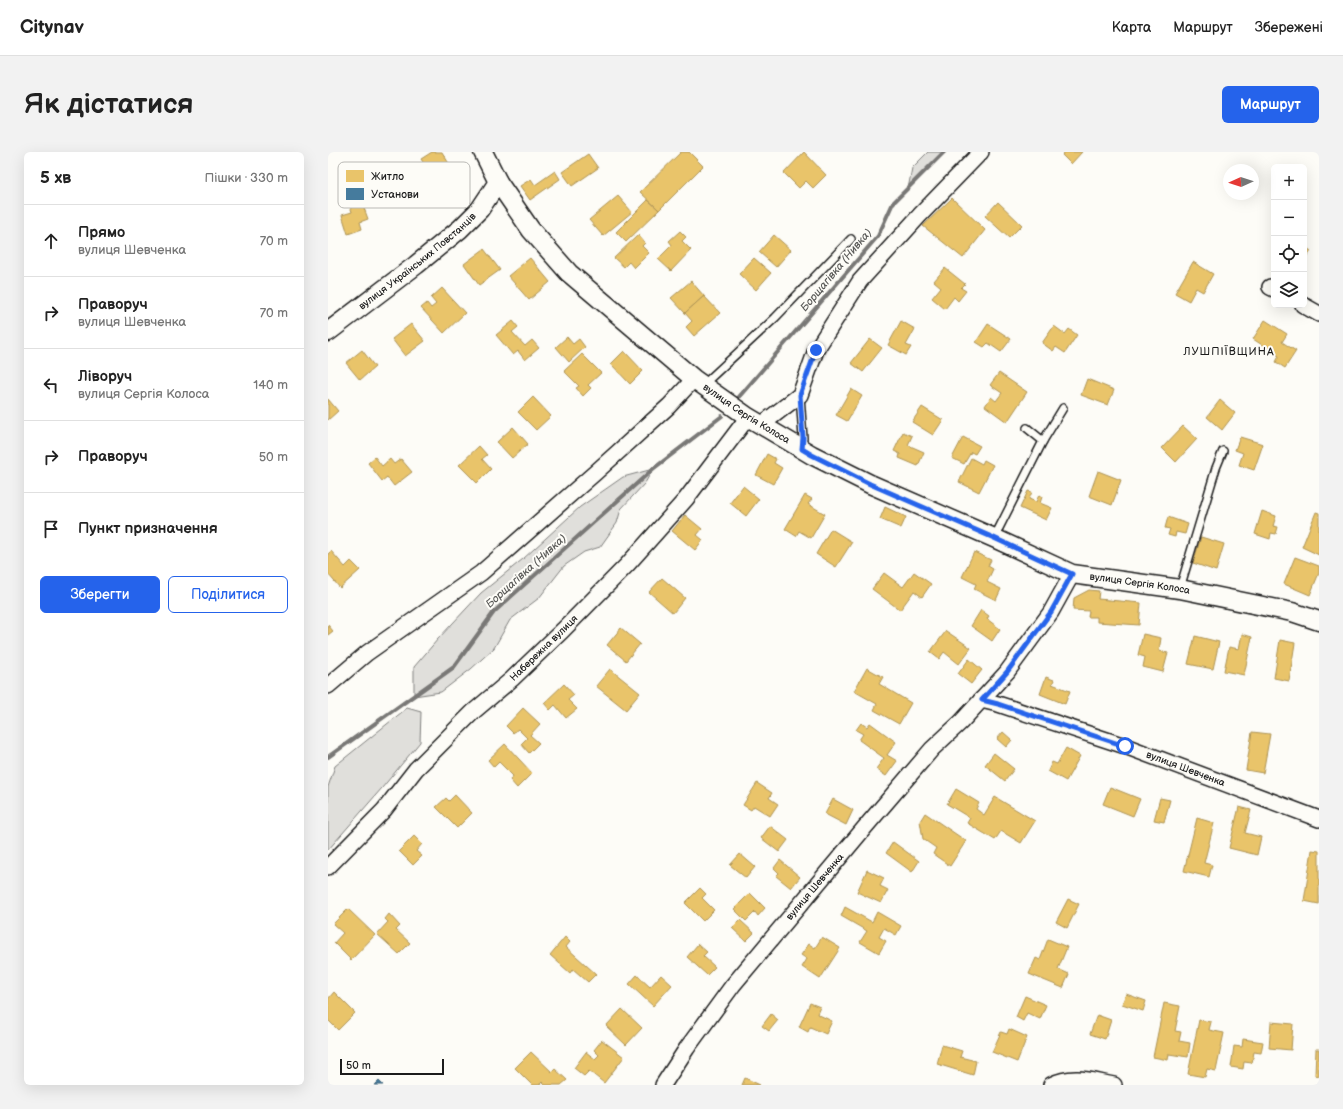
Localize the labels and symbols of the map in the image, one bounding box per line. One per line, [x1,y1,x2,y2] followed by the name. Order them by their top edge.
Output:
[338,162,470,208] legend
[1223,164,1259,200] north arrow
[371,170,404,183] text: Житло
[371,188,419,201] text: Установи
[356,210,479,312] street label: вулиця Українських Повстанців
[798,226,874,314] water label: Борщагівка (Нивка)
[807,341,825,359] route end
[1182,344,1275,358] district label: ЛУШПІЇВЩИНА
[701,381,792,446] street label: вулиця Сергія Колоса
[483,531,569,611] water label: Борщагівка (Нивка)
[1089,571,1191,597] street label: вулиця Сергія Колоса
[508,612,580,684] street label: Набережна вулиця
[1116,737,1134,755] route start
[1145,749,1227,789] street label: вулиця Шевченка
[784,851,846,923] street label: вулиця Шевченка
[340,1057,444,1076] scale bar

